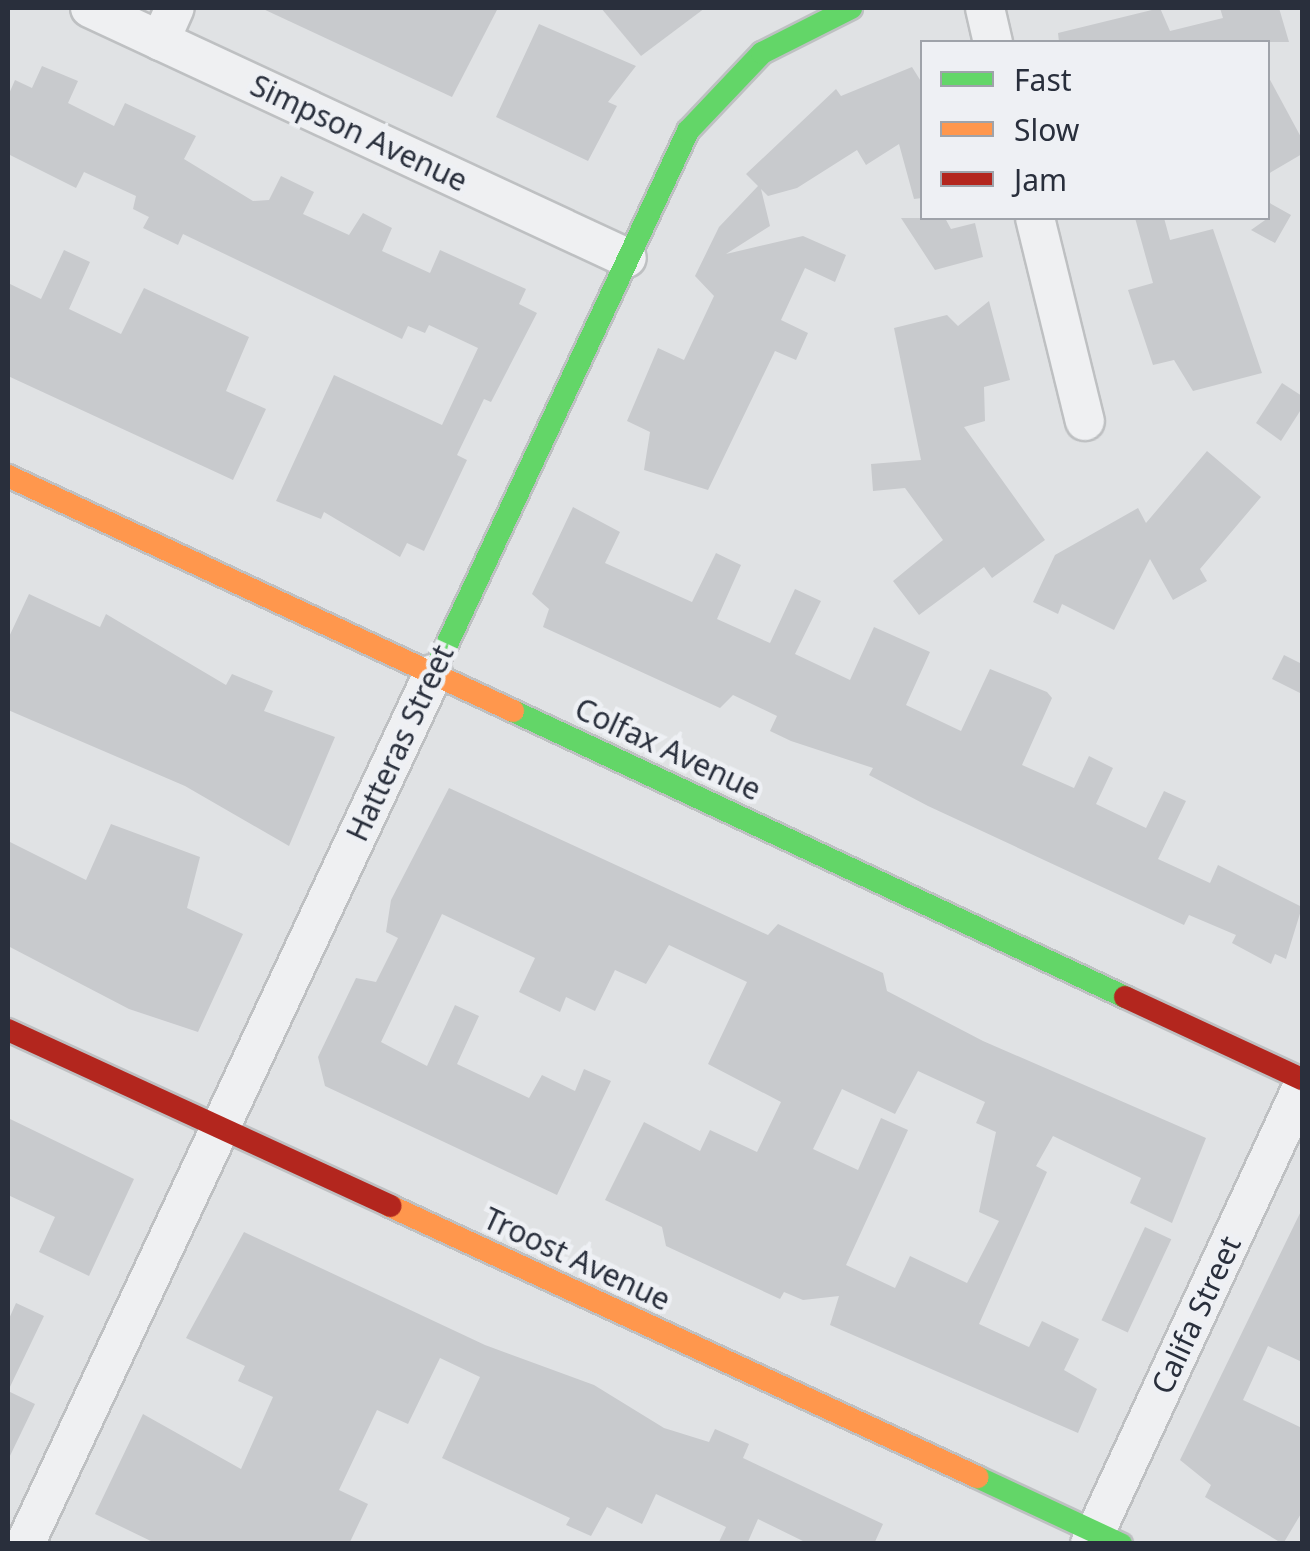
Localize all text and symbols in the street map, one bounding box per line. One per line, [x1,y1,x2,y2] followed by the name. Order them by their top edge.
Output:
[920,40,1270,220] legend
[1014,59,1072,100] text: Fast
[245,67,473,199] street label: Simpson Avenue
[1014,109,1079,150] text: Slow
[1014,159,1067,200] text: Jam
[339,639,461,847] street label: Hatteras Street
[569,690,767,808] street label: Colfax Avenue
[478,1200,676,1318] street label: Troost Avenue
[1144,1230,1248,1400] street label: Califa Street

